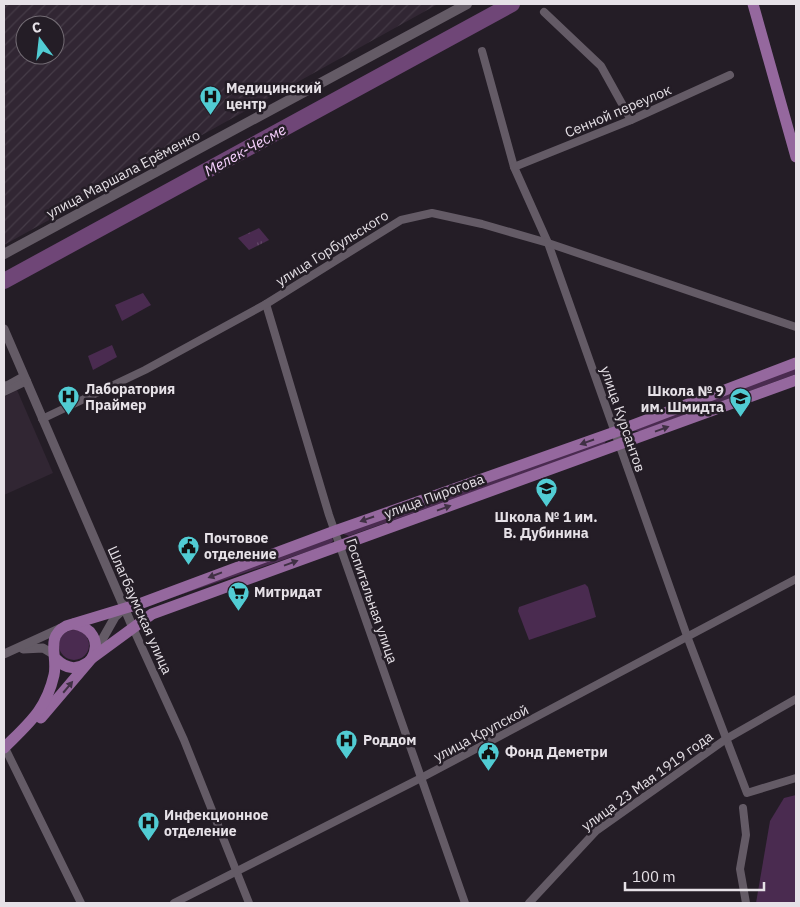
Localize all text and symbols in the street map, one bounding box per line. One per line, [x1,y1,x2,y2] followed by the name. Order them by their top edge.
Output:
[15,15,65,65] north arrow
[30,18,43,37] text: С
[226,79,322,113] place label: Медицинский центр
[562,80,674,142] street label: Сенной переулок
[198,84,222,115] hospital icon: Медицинский центр
[201,120,289,180] water label: Мелек-Чесме
[43,126,203,222] street label: улица Маршала Ерёменко
[272,206,392,290] street label: улица Горбульского
[596,364,650,474] street label: улица Курсантов
[85,380,175,414] place label: Лаборатория Праймер
[641,382,724,416] place label: Школа № 9 им. Шмидта
[57,385,81,416] hospital icon: Лаборатория Праймер
[728,387,752,418] school or university icon: Школа № 9 им. Шмидта
[655,425,669,433] one-way arrow
[579,438,594,446] one-way arrow
[382,469,487,522] street label: улица Пирогова
[534,477,558,508] school or university icon: Школа № 1 им. В. Дубинина
[436,504,451,511] one-way arrow
[494,508,598,542] place label: Школа № 1 им. В. Дубинина
[360,516,375,523] one-way arrow
[204,529,277,563] place label: Почтовое отделение
[176,534,200,565] public building icon: Почтовое отделение
[342,536,402,666] street label: Госпитальная улица
[104,543,177,678] street label: Шлагбаумская улица
[283,559,298,566] one-way arrow
[207,571,222,579] one-way arrow
[226,580,250,611] supermarket icon: Митридат
[254,583,322,601] place label: Митридат
[62,681,73,694] one-way arrow
[430,700,532,766] street label: улица Крупской
[578,727,717,835] street label: улица 23 Мая 1919 года
[335,728,359,759] hospital icon: Роддом
[363,731,416,749] place label: Роддом
[477,740,501,771] public building icon: Фонд Деметри
[505,743,608,761] place label: Фонд Деметри
[164,806,269,840] place label: Инфекционное отделение
[136,811,160,842] hospital icon: Инфекционное отделение
[625,860,764,892] scale bar
[632,867,676,886] text: 100 m

